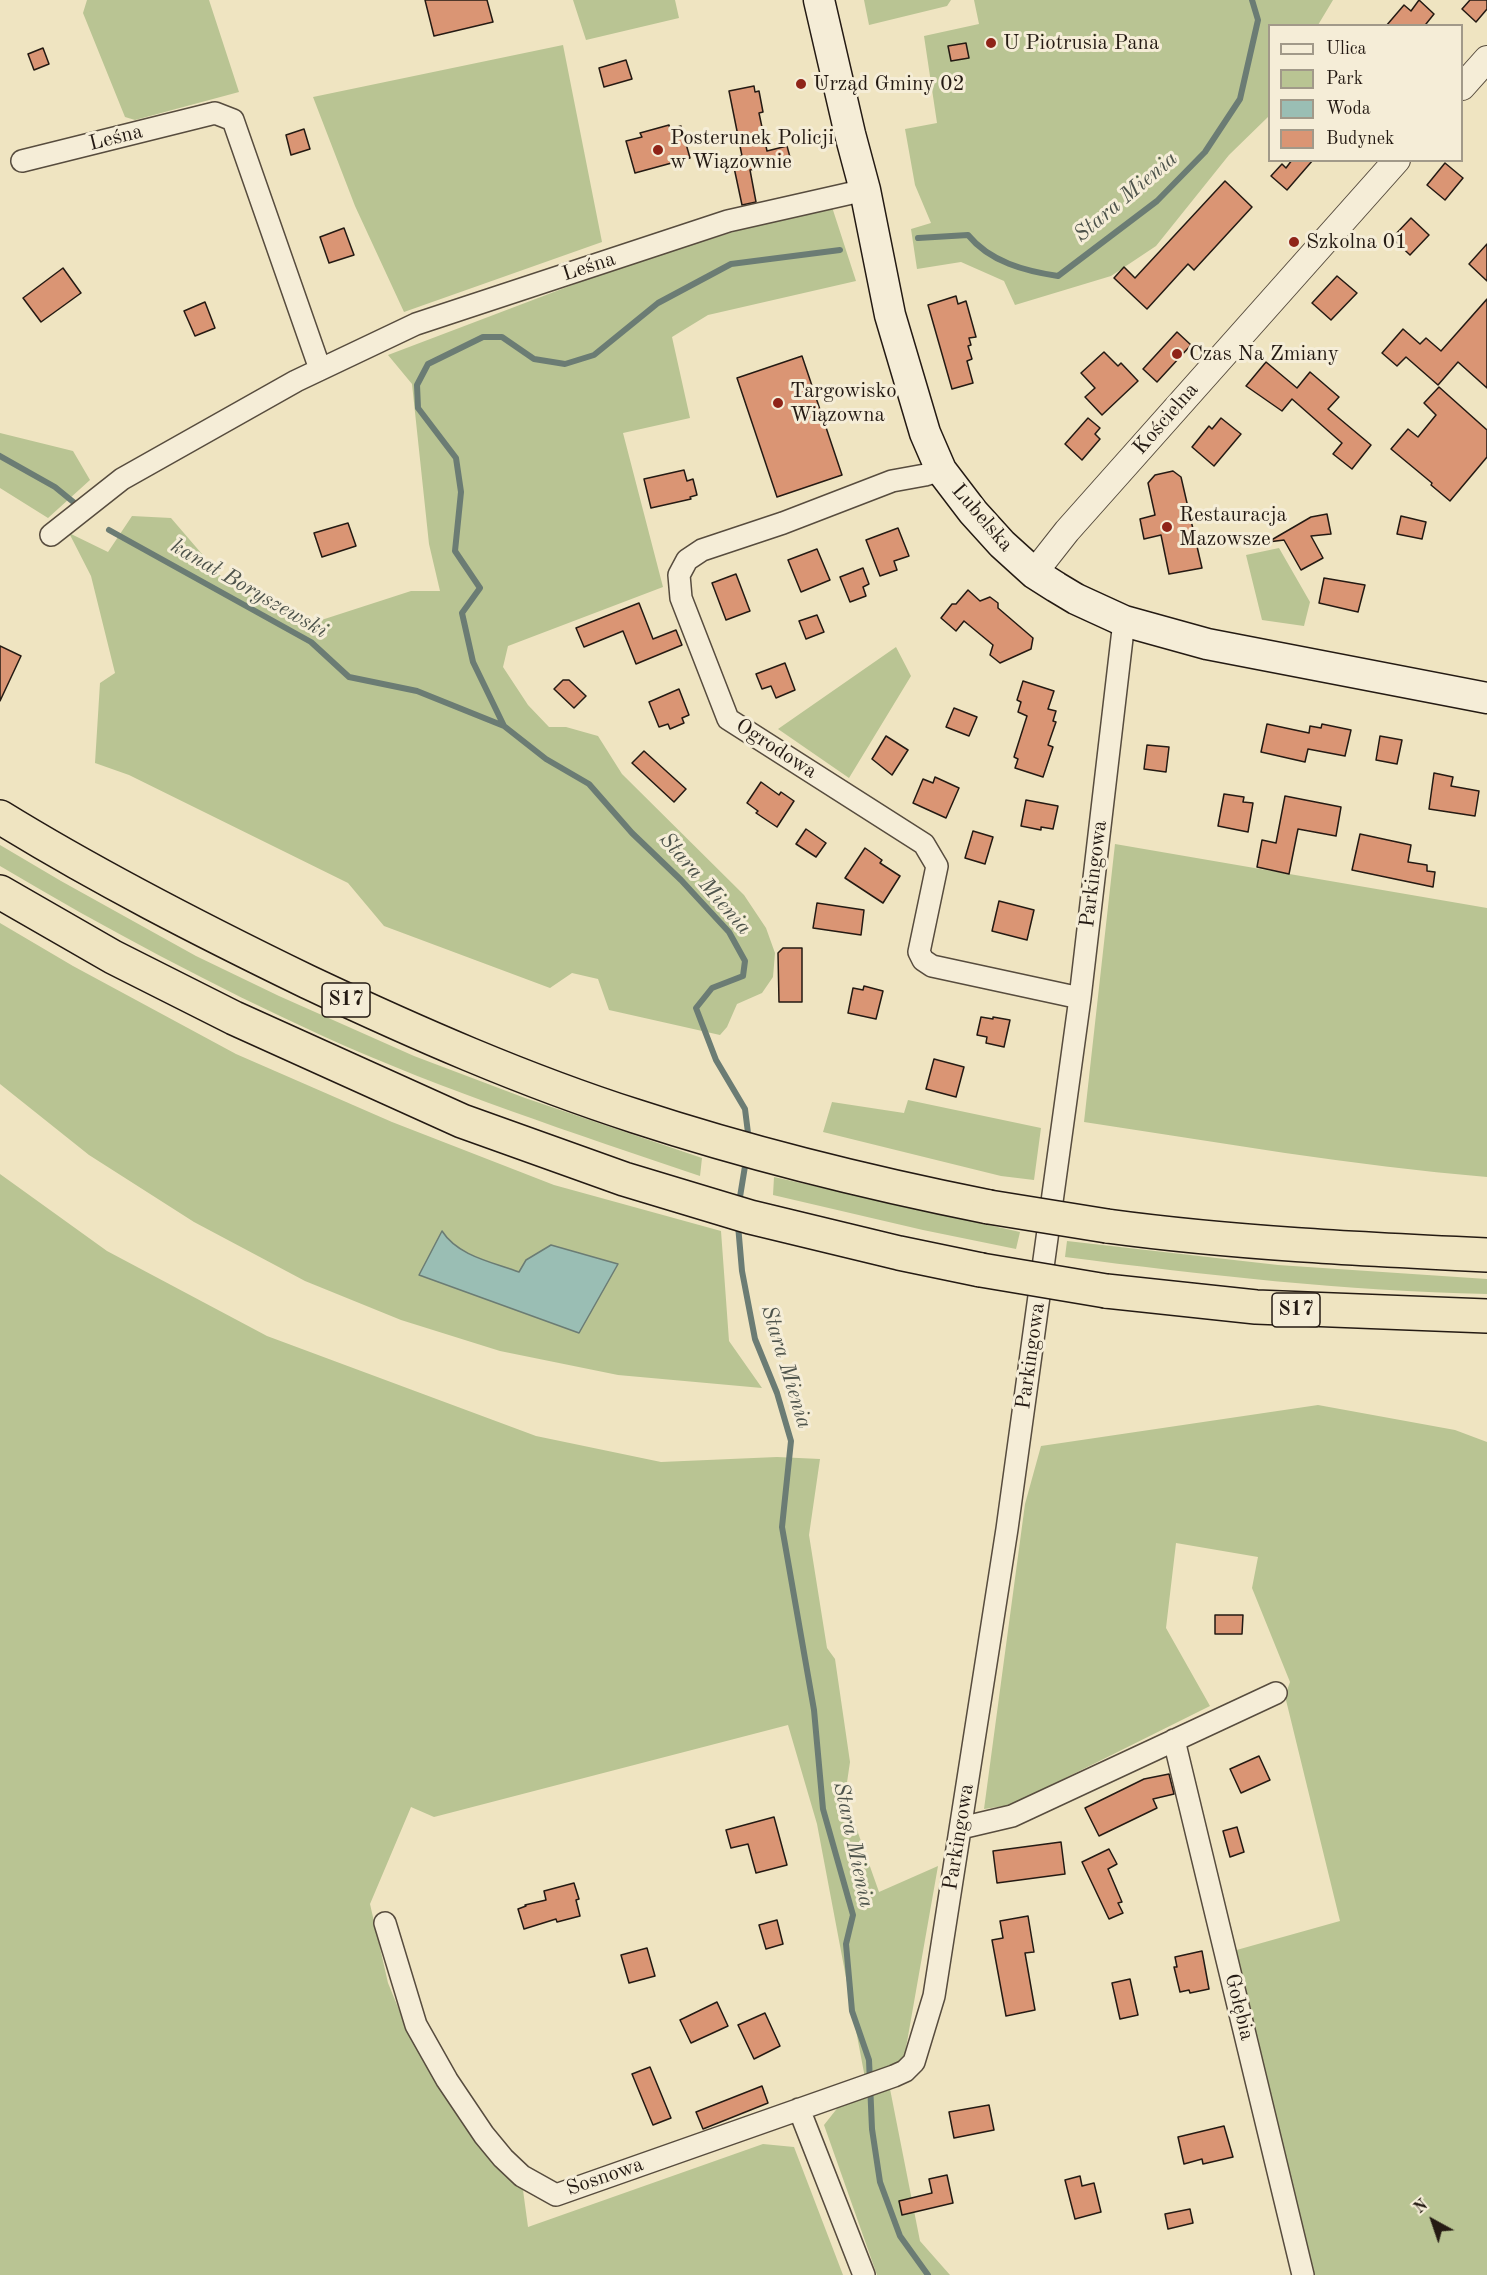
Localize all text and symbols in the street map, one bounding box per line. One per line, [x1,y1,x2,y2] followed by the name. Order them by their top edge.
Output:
[1268,24,1463,162] legend
[1003,30,1159,56] place label: U Piotrusia Pana
[984,36,998,50] marker: U Piotrusia Pana
[1326,40,1367,58] text: Ulica
[1326,70,1363,88] text: Park
[813,71,965,97] place label: Urząd Gminy 02
[794,77,808,91] marker: Urząd Gminy 02
[1326,100,1371,118] text: Woda
[86,119,146,157] street label: Leśna
[670,125,834,175] place label: Posterunek Policji w Wiązownie
[1326,130,1394,148] text: Budynek
[651,143,665,157] marker: Posterunek Policji w Wiązownie
[1069,146,1183,248] water label: Stara Mienia
[1306,229,1407,255] place label: Szkolna 01
[1287,235,1301,249] marker: Szkolna 01
[559,247,619,287] street label: Leśna
[1189,341,1339,367] place label: Czas Na Zmiany
[1170,347,1184,361] marker: Czas Na Zmiany
[790,378,897,428] place label: Targowisko Wiązowna
[1128,378,1204,460] street label: Kościelna
[771,396,785,410] marker: Targowisko Wiązowna
[946,479,1018,557] street label: Lubelska
[1179,502,1287,552] place label: Restauracja Mazowsze
[1160,520,1174,534] marker: Restauracja Mazowsze
[166,533,332,645] water label: kanał Boryszewski
[731,713,821,785] street label: Ogrodowa
[1075,819,1113,929] street label: Parkingowa
[653,827,757,941] water label: Stara Mienia
[322,983,370,1017] road number: S17
[1272,1293,1320,1327] road number: S17
[1011,1301,1051,1411] street label: Parkingowa
[755,1302,817,1432] water label: Stara Mienia
[827,1780,879,1910] water label: Stara Mienia
[938,1782,980,1892] street label: Parkingowa
[1219,1971,1259,2043] street label: Gołębia
[563,2152,647,2202] street label: Sosnowa
[1403,2191,1463,2251] north arrow
[1412,2197,1431,2217] text: N

